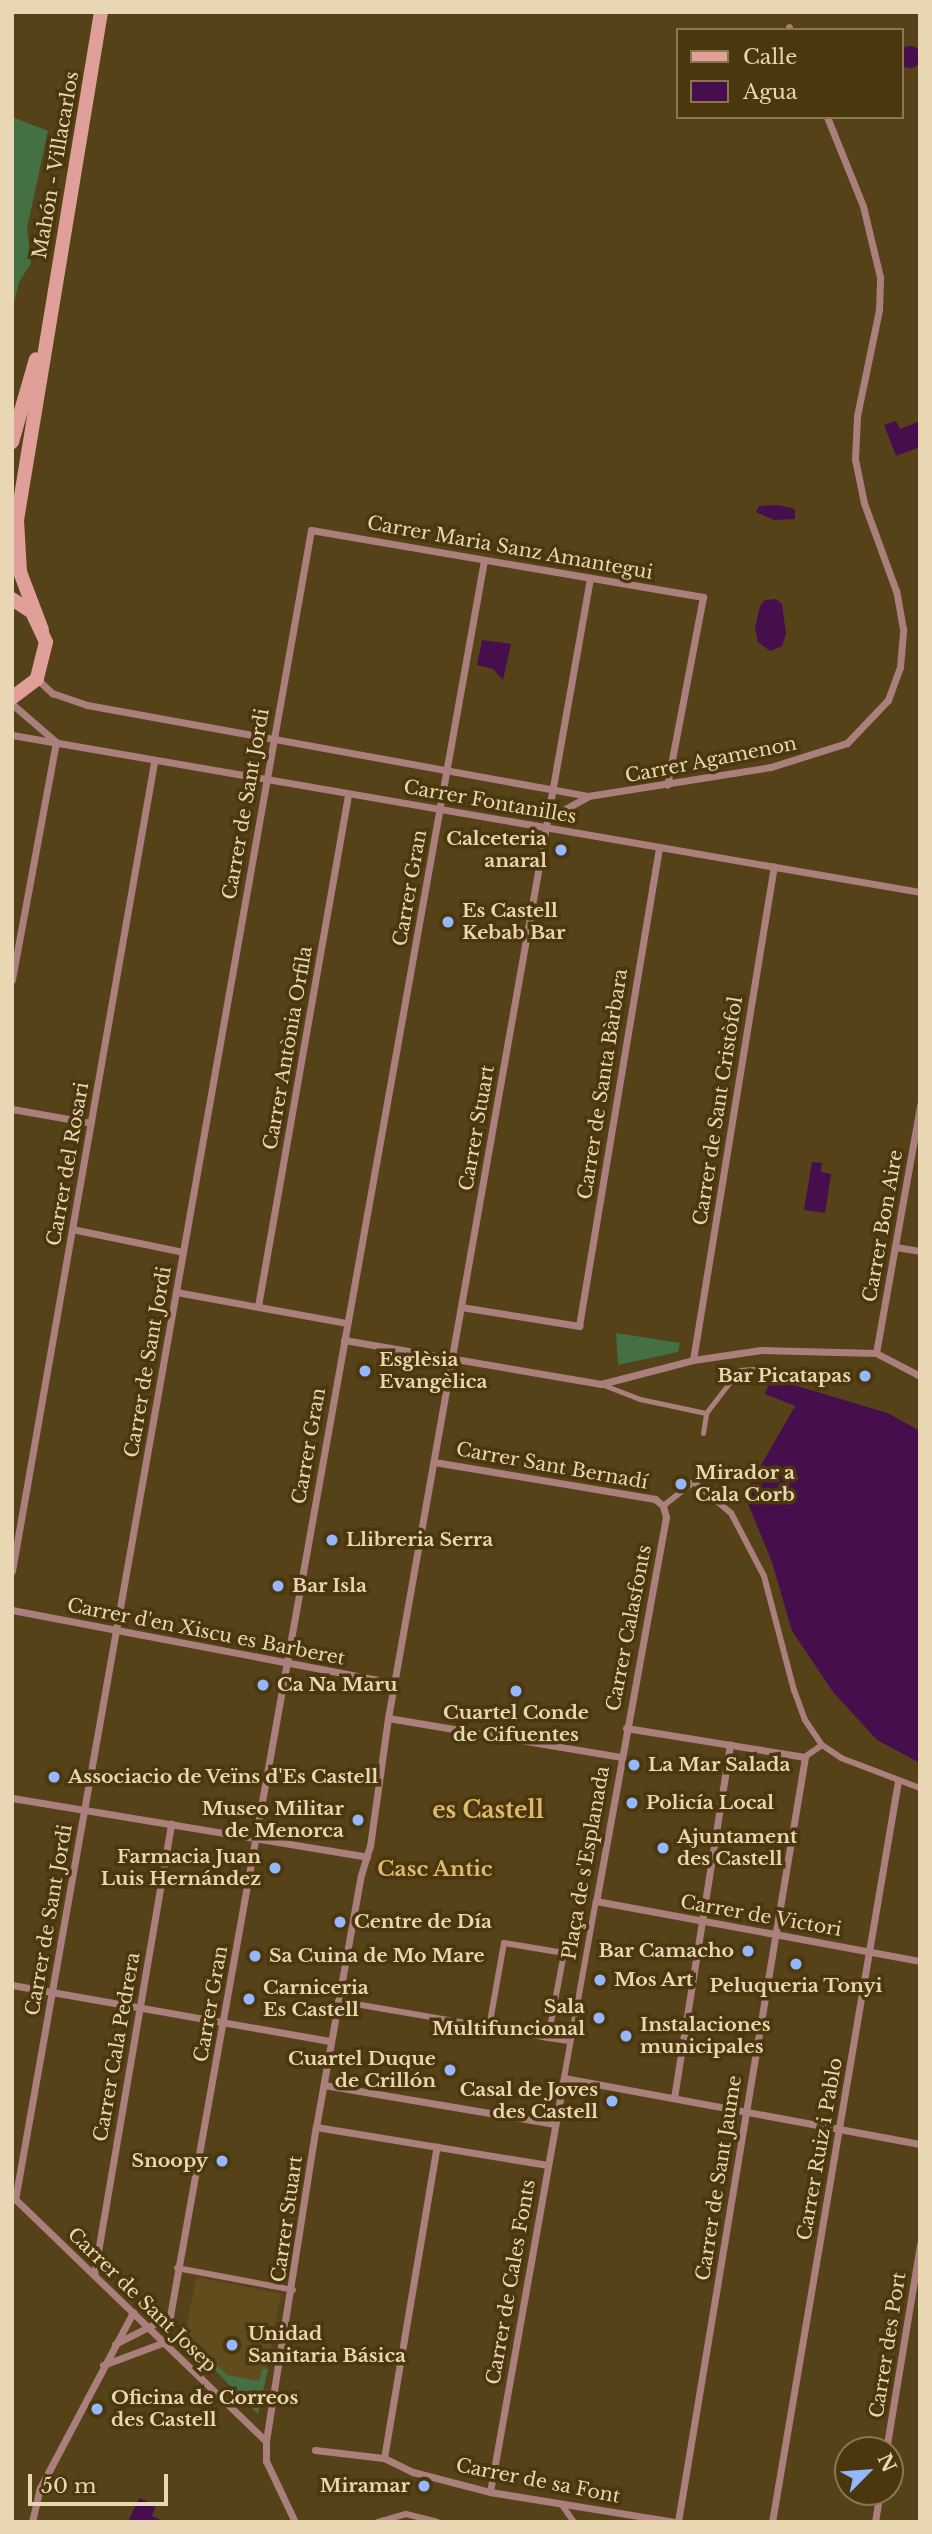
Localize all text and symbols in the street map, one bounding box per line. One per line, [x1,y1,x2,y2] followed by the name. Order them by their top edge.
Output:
[676,28,904,119] legend
[743,44,797,70] text: Calle
[28,69,84,261] street label: Mahón - Villacarlos
[743,79,798,105] text: Agua
[365,512,655,584] street label: Carrer Maria Sanz Amantegui
[218,706,274,902] street label: Carrer de Sant Jordi
[623,732,799,788] street label: Carrer Agamenon
[402,776,578,828] street label: Carrer Fontanilles
[389,828,431,948] street label: Carrer Gran
[446,828,547,872] place label: Calceteria anaral
[553,842,569,858] marker: Calceteria anaral
[462,900,565,944] place label: Es Castell Kebab Bar
[440,914,456,930] marker: Es Castell Kebab Bar
[259,944,317,1152] street label: Carrer Antònia Orfila
[573,967,633,1201] street label: Carrer de Santa Bàrbara
[689,995,747,1227] street label: Carrer de Sant Cristòfol
[455,1063,499,1193] street label: Carrer Stuart
[42,1080,94,1248] street label: Carrer del Rosari
[858,1147,908,1305] street label: Carrer Bon Aire
[120,1264,176,1460] street label: Carrer de Sant Jordi
[379,1349,487,1393] place label: Esglèsia Evangèlica
[357,1363,373,1379] marker: Esglèsia Evangèlica
[717,1365,851,1387] place label: Bar Picatapas
[857,1368,873,1384] marker: Bar Picatapas
[288,1386,330,1506] street label: Carrer Gran
[454,1438,650,1494] street label: Carrer Sant Bernadí
[695,1462,795,1506] place label: Mirador a Cala Corb
[673,1476,689,1492] marker: Mirador a Cala Corb
[346,1529,493,1551] place label: Llibreria Serra
[324,1532,340,1548] marker: Llibreria Serra
[602,1543,656,1713] street label: Carrer Calasfonts
[292,1575,367,1597] place label: Bar Isla
[270,1578,286,1594] marker: Bar Isla
[65,1594,347,1670] street label: Carrer d'en Xiscu es Barberet
[277,1674,397,1696] place label: Ca Na Maru
[255,1677,271,1693] marker: Ca Na Maru
[508,1683,524,1699] marker: Cuartel Conde de Cifuentes
[443,1702,589,1746] place label: Cuartel Conde de Cifuentes
[648,1754,791,1776] place label: La Mar Salada
[626,1757,642,1773] marker: La Mar Salada
[558,1764,614,1962] street label: Plaça de s'Esplanada
[68,1766,379,1788] place label: Associacio de Veïns d'Es Castell
[46,1769,62,1785] marker: Associacio de Veïns d'Es Castell
[646,1792,774,1814] place label: Policía Local
[624,1795,640,1811] marker: Policía Local
[432,1796,544,1824] district label: es Castell
[202,1798,344,1842] place label: Museo Militar de Menorca
[350,1812,366,1828] marker: Museo Militar de Menorca
[21,1822,77,2018] street label: Carrer de Sant Jordi
[677,1826,797,1870] place label: Ajuntament des Castell
[655,1840,671,1856] marker: Ajuntament des Castell
[101,1846,261,1890] place label: Farmacia Juan Luis Hernández
[377,1856,493,1882] district label: Casc Antic
[267,1860,283,1876] marker: Farmacia Juan Luis Hernández
[678,1890,844,1942] street label: Carrer de Victori
[354,1911,492,1933] place label: Centre de Día
[332,1914,348,1930] marker: Centre de Día
[598,1940,734,1962] place label: Bar Camacho
[740,1943,756,1959] marker: Bar Camacho
[190,1944,232,2064] street label: Carrer Gran
[269,1945,485,1967] place label: Sa Cuina de Mo Mare
[247,1948,263,1964] marker: Sa Cuina de Mo Mare
[89,1950,145,2144] street label: Carrer Cala Pedrera
[788,1956,804,1972] marker: Peluqueria Tonyi
[614,1969,694,1991] place label: Mos Art
[592,1972,608,1988] marker: Mos Art
[709,1975,883,1997] place label: Peluqueria Tonyi
[263,1977,369,2021] place label: Carniceria Es Castell
[241,1991,257,2007] marker: Carniceria Es Castell
[432,1996,585,2040] place label: Sala Multifuncional
[591,2010,607,2026] marker: Sala Multifuncional
[640,2014,771,2058] place label: Instalaciones municipales
[618,2028,634,2044] marker: Instalaciones municipales
[288,2048,436,2092] place label: Cuartel Duque de Crillón
[793,2056,847,2242] street label: Carrer Ruiz i Pablo
[442,2062,458,2078] marker: Cuartel Duque de Crillón
[691,2073,747,2283] street label: Carrer de Sant Jaume
[460,2079,598,2123] place label: Casal de Joves des Castell
[604,2093,620,2109] marker: Casal de Joves des Castell
[131,2150,208,2172] place label: Snoopy
[214,2153,230,2169] marker: Snoopy
[267,2154,307,2284] street label: Carrer Stuart
[482,2177,540,2387] street label: Carrer de Cales Fonts
[63,2223,221,2377] street label: Carrer de Sant Josep
[865,2270,911,2420] street label: Carrer des Port
[248,2323,406,2367] place label: Unidad Sanitaria Básica
[222,2335,242,2355] marker: Unidad Sanitaria Básica
[111,2387,298,2431] place label: Oficina de Correos des Castell
[89,2401,105,2417] marker: Oficina de Correos des Castell
[834,2436,904,2506] north arrow
[872,2450,901,2476] text: N
[454,2454,622,2508] street label: Carrer de sa Font
[32,2460,172,2504] scale bar
[41,2473,96,2499] text: 50 m
[320,2475,410,2497] place label: Miramar
[416,2478,432,2494] marker: Miramar

